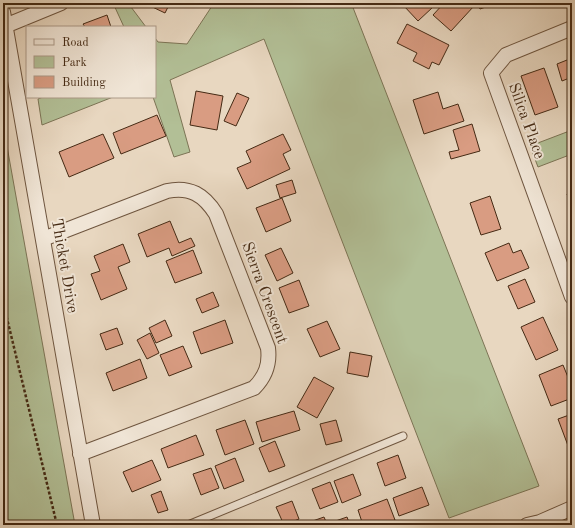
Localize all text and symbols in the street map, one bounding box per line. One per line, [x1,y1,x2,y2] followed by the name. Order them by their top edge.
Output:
[26,26,156,98] legend
[62,37,89,49] text: Road
[62,57,87,69] text: Park
[62,77,106,89] text: Building
[505,81,547,161] street label: Silica Place
[48,218,80,314] street label: Thicket Drive
[238,240,290,347] street label: Sierra Crescent

